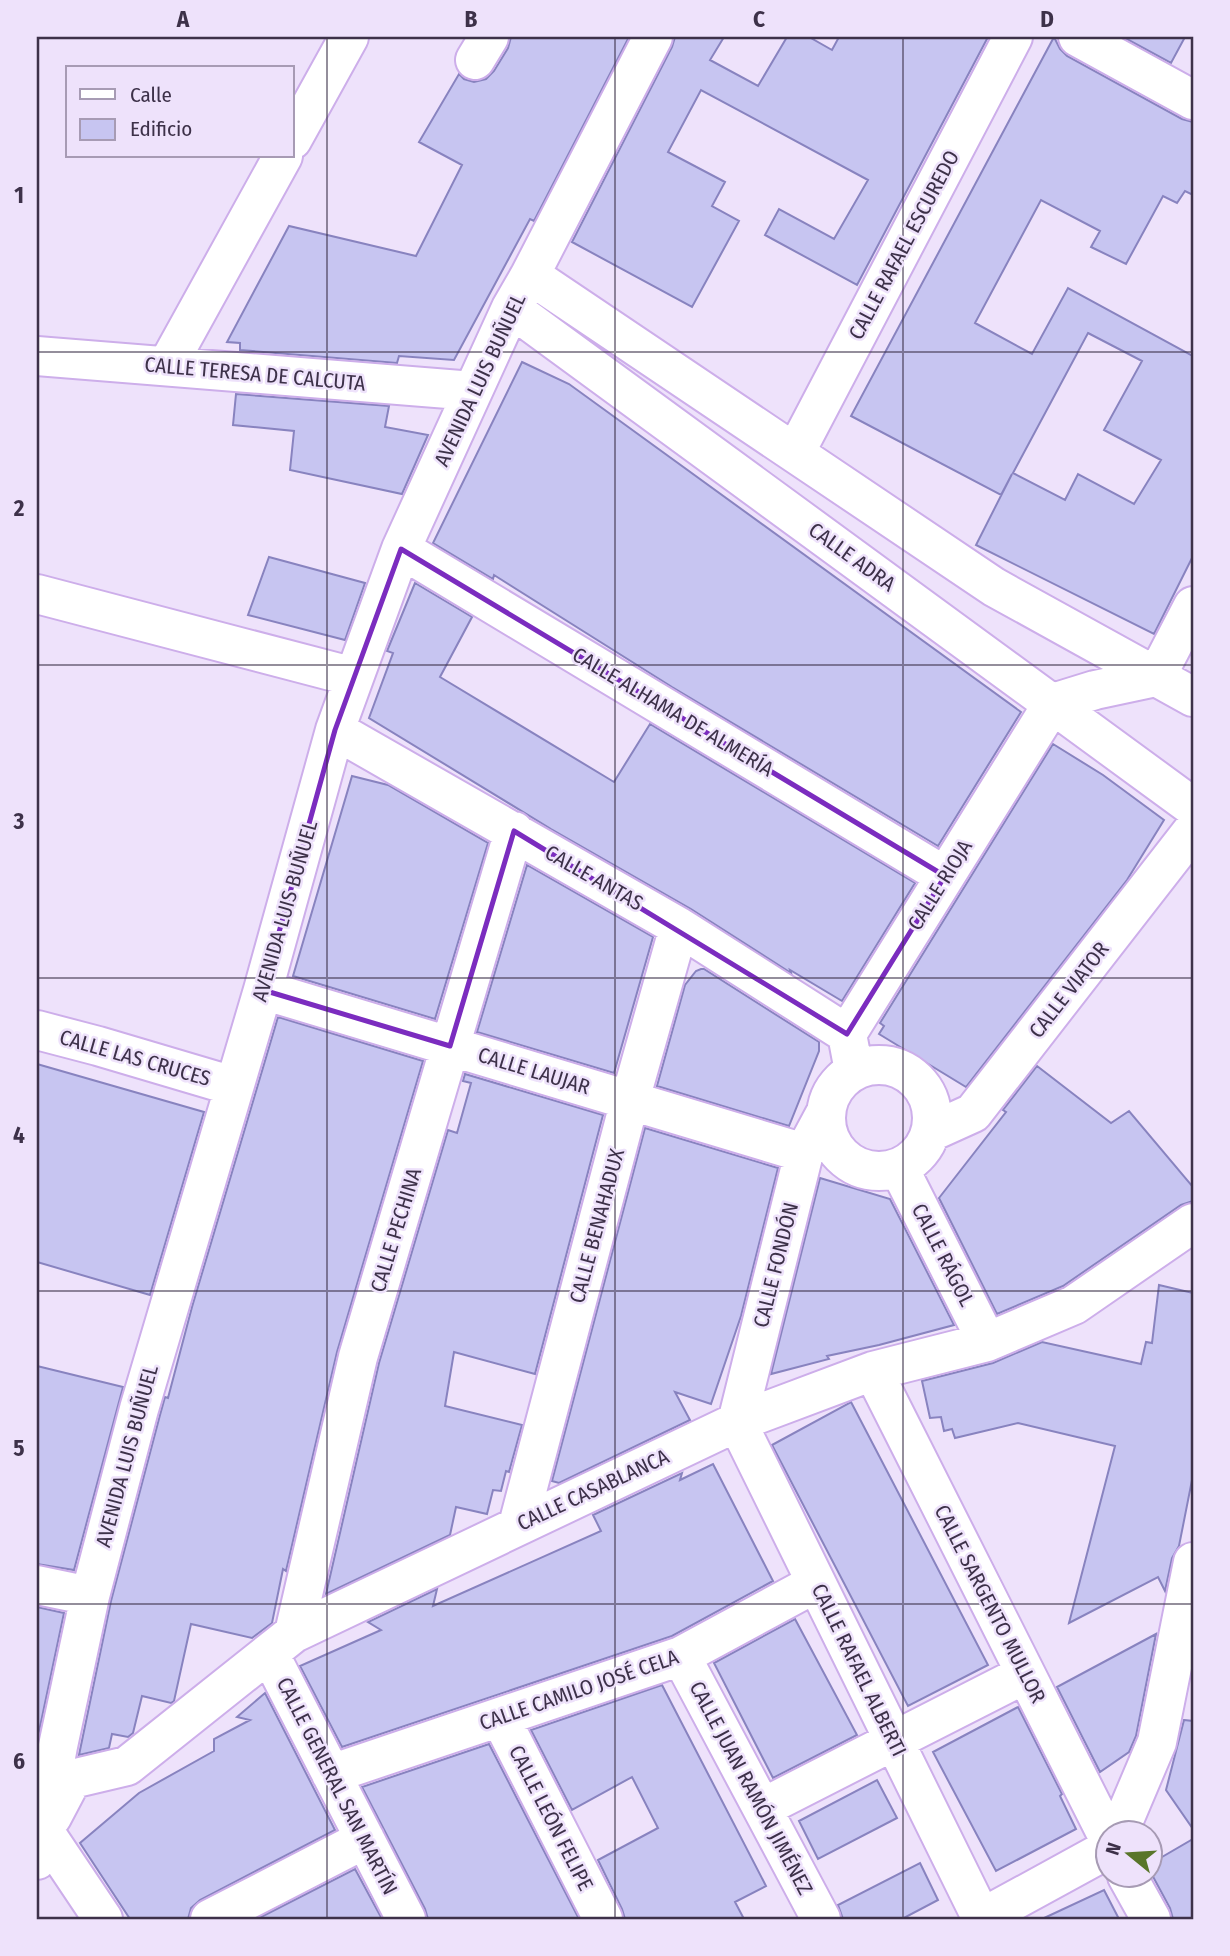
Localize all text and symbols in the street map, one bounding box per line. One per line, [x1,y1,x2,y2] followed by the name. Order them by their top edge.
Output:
[176,5,190,33] text: A
[465,5,478,33] text: B
[753,5,765,33] text: C
[1040,5,1054,33] text: D
[66,66,294,158] legend
[130,82,172,108] text: Calle
[130,116,192,142] text: Edificio
[843,146,965,344] street label: CALLE RAFAEL ESCUREDO
[14,181,24,209] text: 1
[429,289,532,471] street label: AVENIDA LUIS BUÑUEL
[143,351,367,397] street label: CALLE TERESA DE CALCUTA
[13,494,25,522] text: 2
[804,517,900,597] street label: CALLE ADRA
[568,642,778,782] street label: CALLE ALHAMA DE ALMERÍA
[13,807,25,835] text: 3
[247,817,324,1005] street label: AVENIDA LUIS BUÑUEL
[902,835,978,935] street label: CALLE RIOJA
[540,839,648,917] street label: CALLE ANTAS
[1023,936,1115,1043] street label: CALLE VIATOR
[57,1024,213,1092] street label: CALLE LAS CRUCES
[475,1042,594,1101] street label: CALLE LAUJAR
[13,1121,25,1149] text: 4
[564,1145,630,1306] street label: CALLE BENAHADUX
[365,1165,427,1295] street label: CALLE PECHINA
[906,1199,980,1311] street label: CALLE RÁGOL
[748,1200,804,1330] street label: CALLE FONDÓN
[90,1361,164,1550] street label: AVENIDA LUIS BUÑUEL
[13,1434,25,1462] text: 5
[513,1443,673,1537] street label: CALLE CASABLANCA
[929,1501,1052,1708] street label: CALLE SARGENTO MULLOR
[806,1579,912,1761] street label: CALLE RAFAEL ALBERTI
[476,1644,682,1736] street label: CALLE CAMILO JOSÉ CELA
[271,1673,403,1899] street label: CALLE GENERAL SAN MARTÍN
[684,1677,818,1899] street label: CALLE JUAN RAMÓN JIMÉNEZ
[503,1741,599,1895] street label: CALLE LEÓN FELIPE
[13,1747,25,1775] text: 6
[1094,1820,1164,1890] north arrow
[1101,1840,1126,1858] text: N

